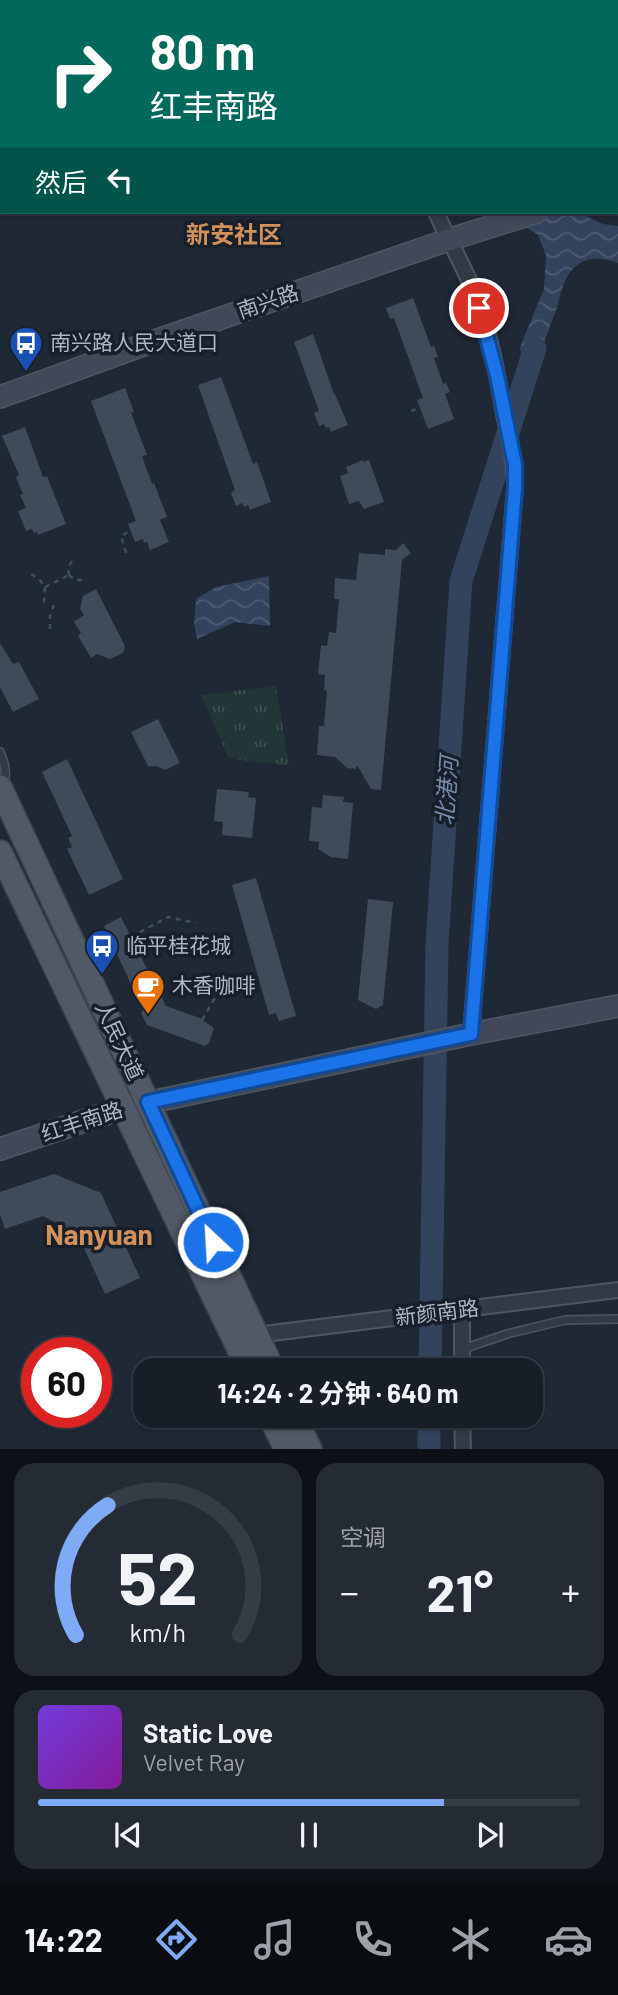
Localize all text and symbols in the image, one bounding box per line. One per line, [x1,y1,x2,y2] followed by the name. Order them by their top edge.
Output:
[150,21,255,80] text: 80 m
[35,28,126,119] icon: right
[150,86,278,124] text: 红丰南路
[101,161,139,199] icon: left
[35,166,87,197] text: 然后
[186,219,282,248] district label: 新安社区
[449,278,509,338] pin
[234,279,301,323] street label: 南兴路
[460,289,498,327] icon: arrive
[7,324,45,373] bus stop icon: 南兴路人民大道口
[50,329,218,354] place label: 南兴路人民大道口
[430,752,463,826] water label: 北港河
[83,927,121,976] bus stop icon: 临平桂花城
[126,932,231,957] place label: 临平桂花城
[129,967,167,1016] cafe icon: 木香咖啡
[172,972,256,997] place label: 木香咖啡
[91,997,149,1084] street label: 人民大道
[38,1096,125,1145] street label: 红丰南路
[176,1205,250,1279] position arrow
[45,1217,153,1251] district label: Nanyuan
[394,1294,480,1329] street label: 新颜南路
[21,1337,112,1428] speed limit sign: 60
[218,1377,458,1408] text: 14:24 · 2 分钟 · 640 m
[340,1523,386,1551] text: 空调
[118,1533,198,1621] text: 52
[427,1560,493,1622] text: 21°
[340,1568,359,1614] text: −
[561,1568,580,1614] text: +
[130,1617,186,1647] text: km/h
[143,1717,273,1748] text: Static Love
[143,1748,245,1776] text: Velvet Ray
[109,1816,147,1854] icon: previous
[290,1816,328,1854] icon: pause
[471,1816,509,1854] icon: next
[152,1915,201,1964] icon: directions
[250,1915,299,1964] icon: music
[348,1915,397,1964] icon: phone
[446,1915,495,1964] icon: climate
[544,1915,593,1964] icon: car
[25,1920,103,1958] text: 14:22

